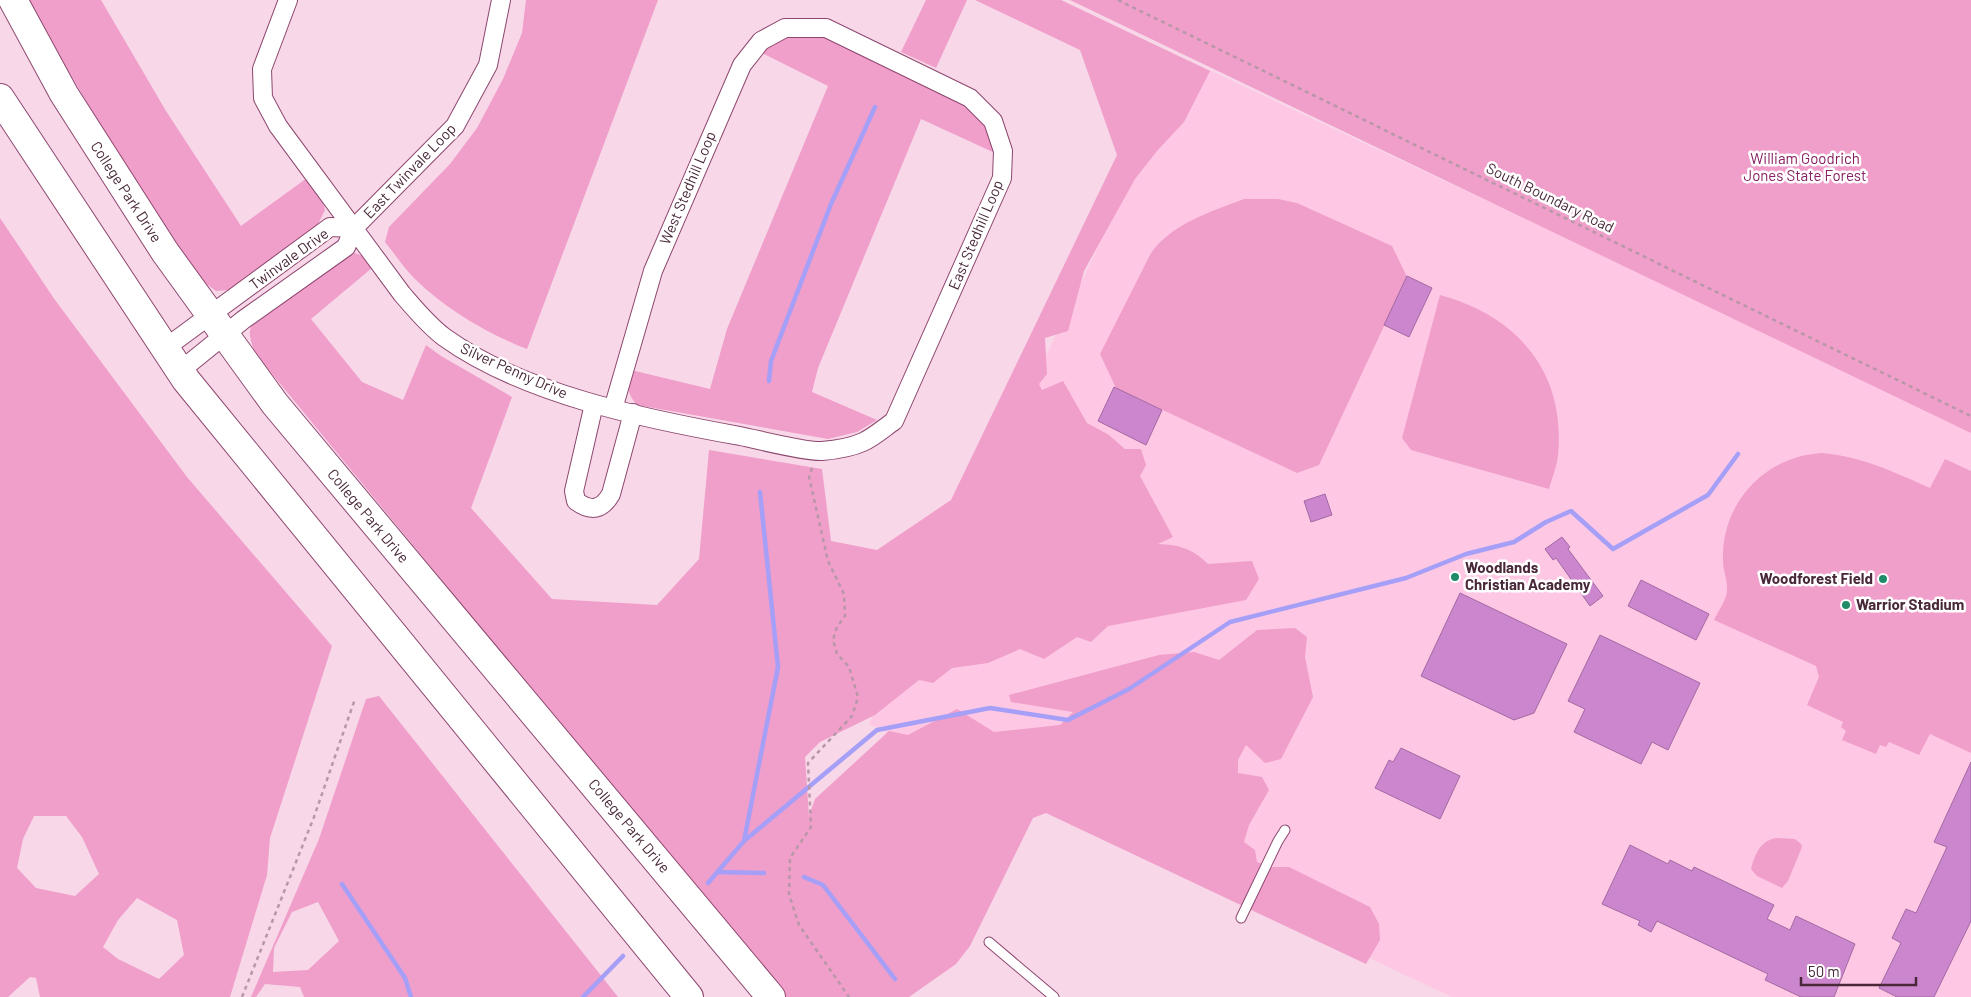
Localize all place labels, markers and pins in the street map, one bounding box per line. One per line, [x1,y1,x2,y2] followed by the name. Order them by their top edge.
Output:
[1465,558,1591,593] place label: Woodlands Christian Academy
[1759,569,1873,587] place label: Woodforest Field
[1449,571,1461,583] marker: Woodlands Christian Academy
[1877,573,1889,585] marker: Woodforest Field
[1856,595,1964,613] place label: Warrior Stadium
[1840,599,1852,611] marker: Warrior Stadium

